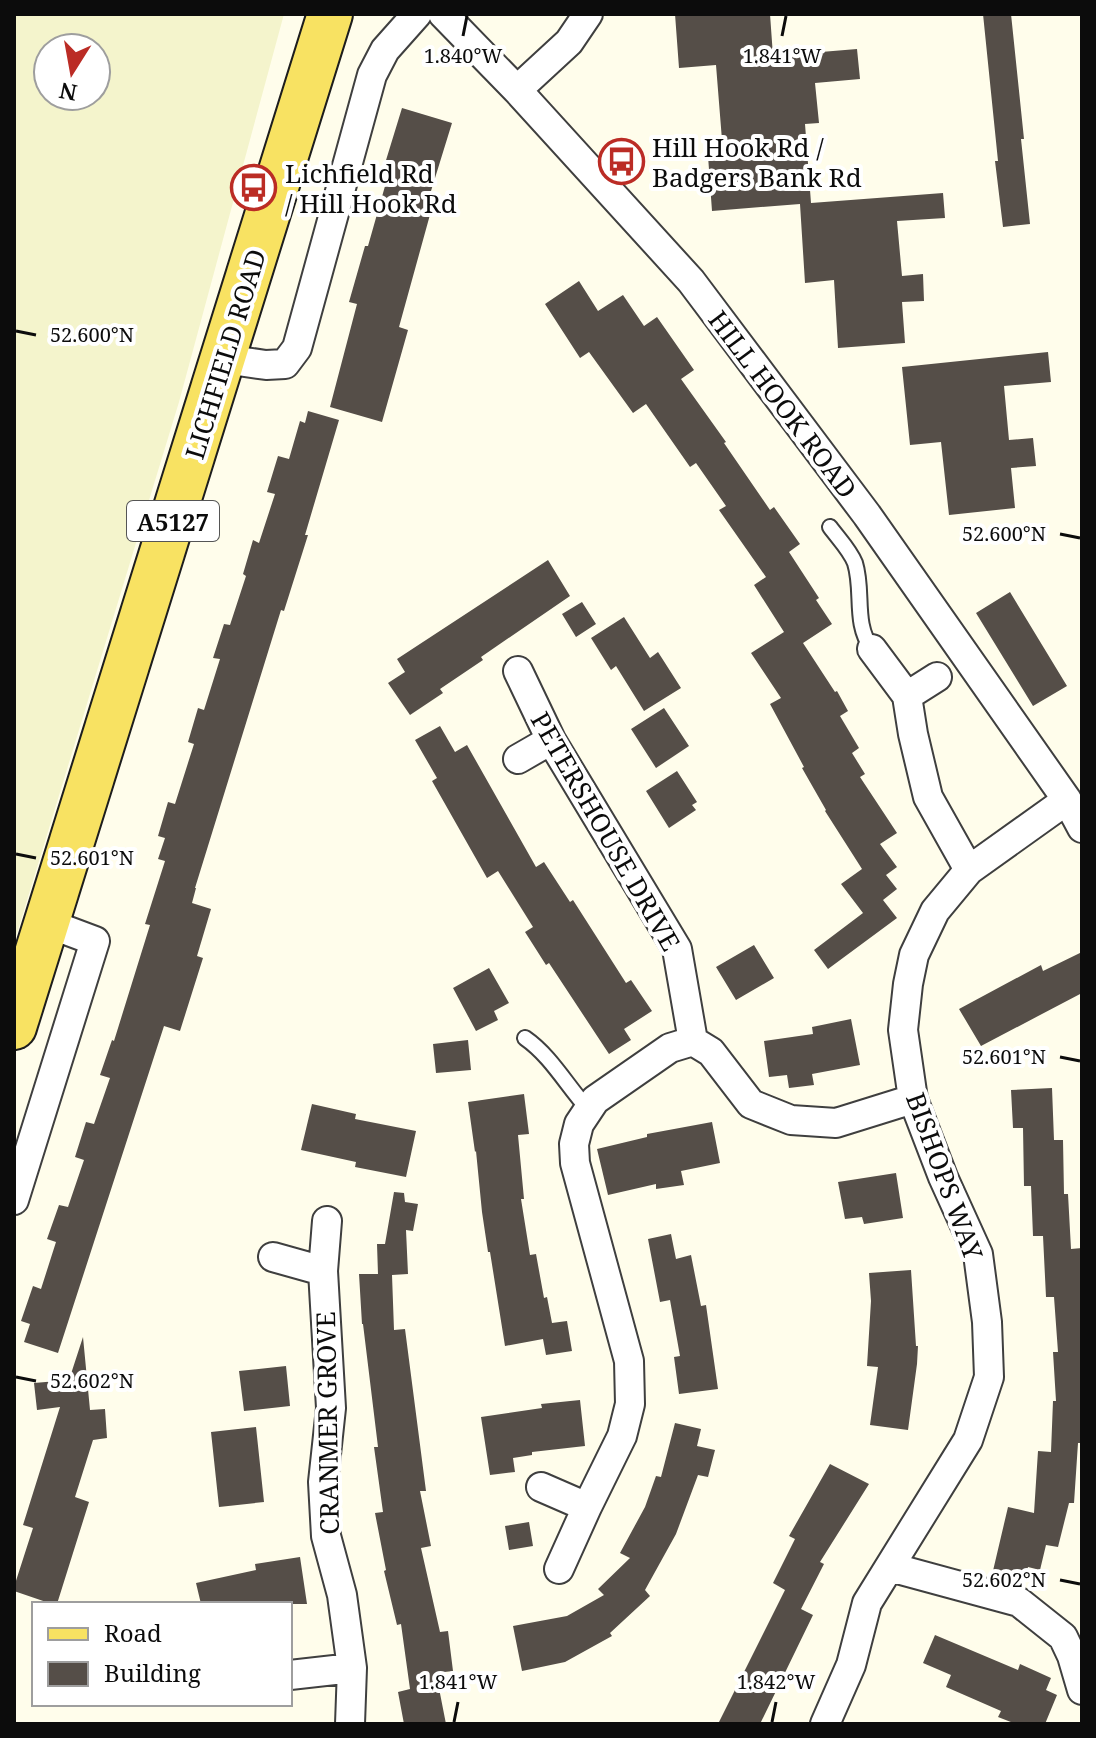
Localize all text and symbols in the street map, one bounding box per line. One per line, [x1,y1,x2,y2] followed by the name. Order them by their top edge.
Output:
[32,32,112,112] north arrow
[424,42,502,69] text: 1.840°W
[743,42,821,69] text: 1.841°W
[57,76,79,109] text: N
[652,129,862,195] place label: Hill Hook Rd / Badgers Bank Rd
[597,138,645,186] bus stop icon: Hill Hook Rd / Badgers Bank Rd
[285,155,457,221] place label: Lichfield Rd / Hill Hook Rd
[230,164,278,212] bus stop icon: Lichfield Rd / Hill Hook Rd
[176,245,274,463] street label: LICHFIELD ROAD
[701,303,865,505] street label: HILL HOOK ROAD
[50,321,134,348] text: 52.600°N
[127,501,219,541] road number: A5127
[962,520,1046,547] text: 52.600°N
[523,705,689,957] street label: PETERSHOUSE DRIVE
[50,844,134,871] text: 52.601°N
[962,1043,1046,1070] text: 52.601°N
[898,1087,992,1265] street label: BISHOPS WAY
[307,1311,347,1535] street label: CRANMER GROVE
[50,1367,134,1394] text: 52.602°N
[962,1566,1046,1593] text: 52.602°N
[32,1602,292,1706] legend
[104,1616,162,1649] text: Road
[104,1656,201,1689] text: Building
[419,1668,497,1695] text: 1.841°W
[737,1668,815,1695] text: 1.842°W

